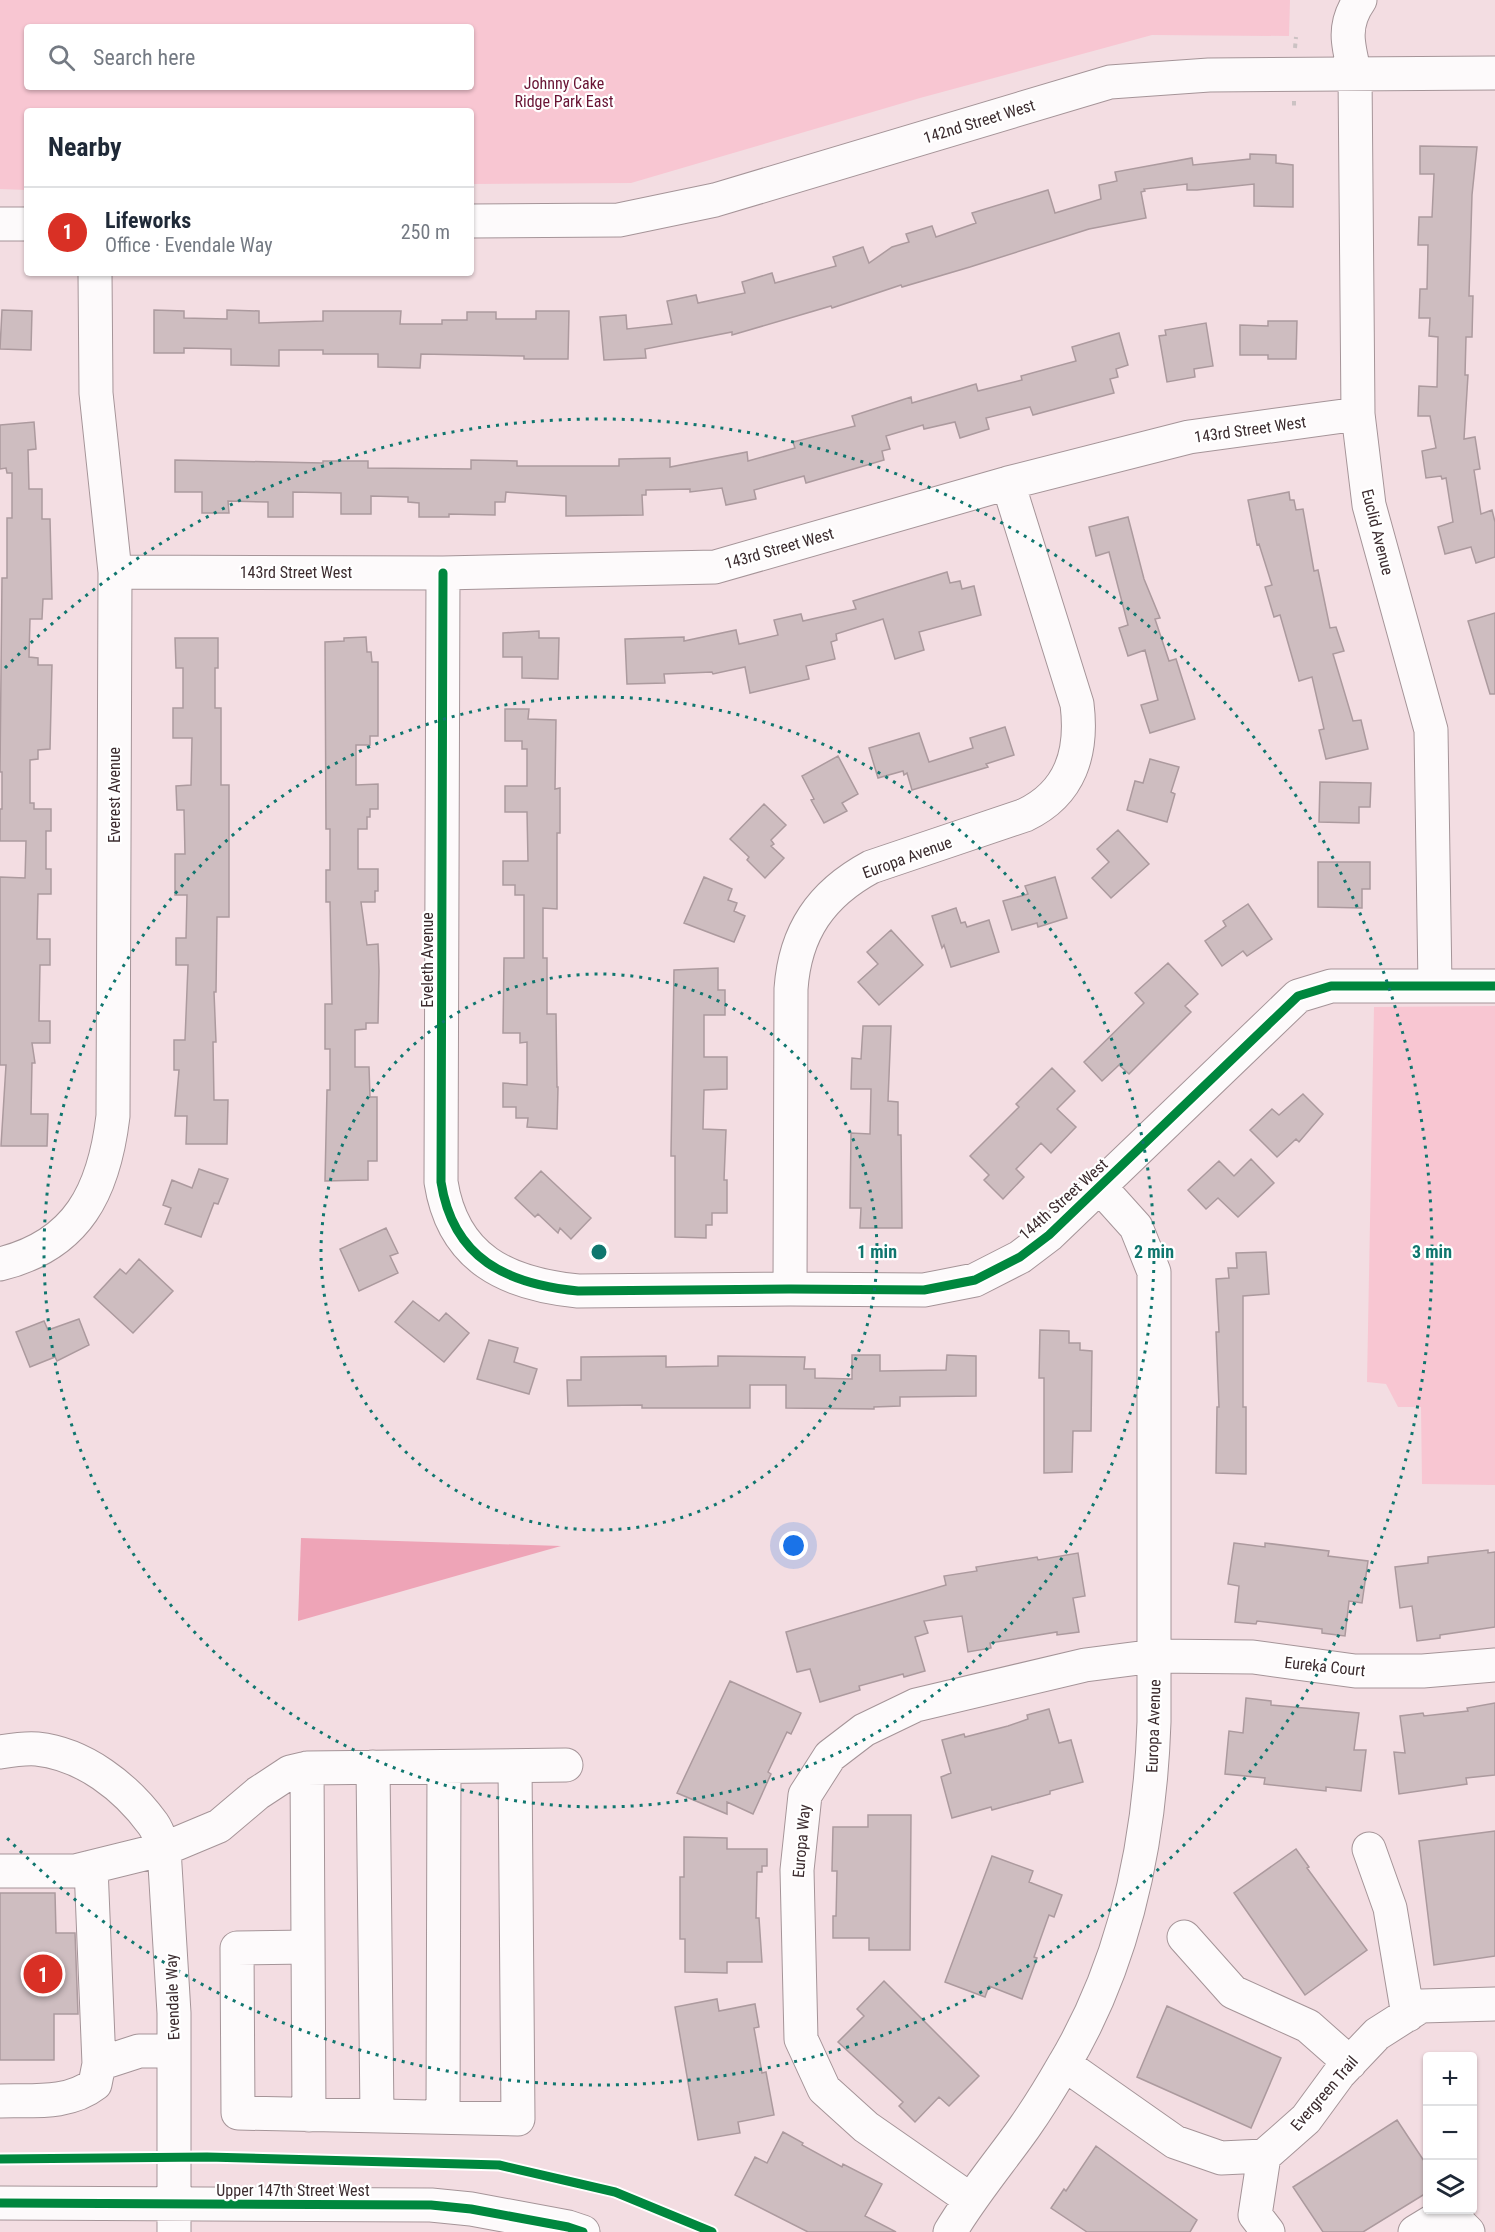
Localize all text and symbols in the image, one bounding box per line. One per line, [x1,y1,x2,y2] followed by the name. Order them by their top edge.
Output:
[24,24,474,90] search box
[45,41,78,74] icon: search
[93,45,195,70] text: Search here
[514,74,614,111] park label: Johnny Cake Ridge Park East
[921,95,1037,147] street label: 142nd Street West
[48,132,122,162] text: Nearby
[105,208,191,233] text: Lifeworks
[62,220,73,244] text: 1
[401,220,450,244] text: 250 m
[105,233,273,257] text: Office · Evendale Way
[1193,412,1307,447] street label: 143rd Street West
[1358,487,1397,577] street label: Euclid Avenue
[722,524,836,573] street label: 143rd Street West
[240,563,353,582] street label: 143rd Street West
[105,747,124,843] street label: Everest Avenue
[860,833,954,882] street label: Europa Avenue
[418,912,437,1008] street label: Eveleth Avenue
[1015,1155,1112,1244] street label: 144th Street West
[857,1241,897,1262] text: 1 min
[1134,1241,1174,1262] text: 2 min
[1412,1241,1452,1262] text: 3 min
[589,1242,609,1262] centre of rings
[779,1531,808,1560] your location
[1284,1653,1367,1680] street label: Eureka Court
[1142,1679,1165,1773] street label: Europa Avenue
[789,1803,814,1879] street label: Europa Way
[24,1952,63,1996] pin: 1
[161,1953,184,2040] street label: Evendale Way
[1287,2052,1362,2135] street label: Evergreen Trail
[1423,2052,1477,2214] map controls
[1423,2052,1477,2106] button: +
[1423,2106,1477,2160] button: −
[1423,2160,1477,2214] button: layers
[216,2181,370,2200] street label: Upper 147th Street West

